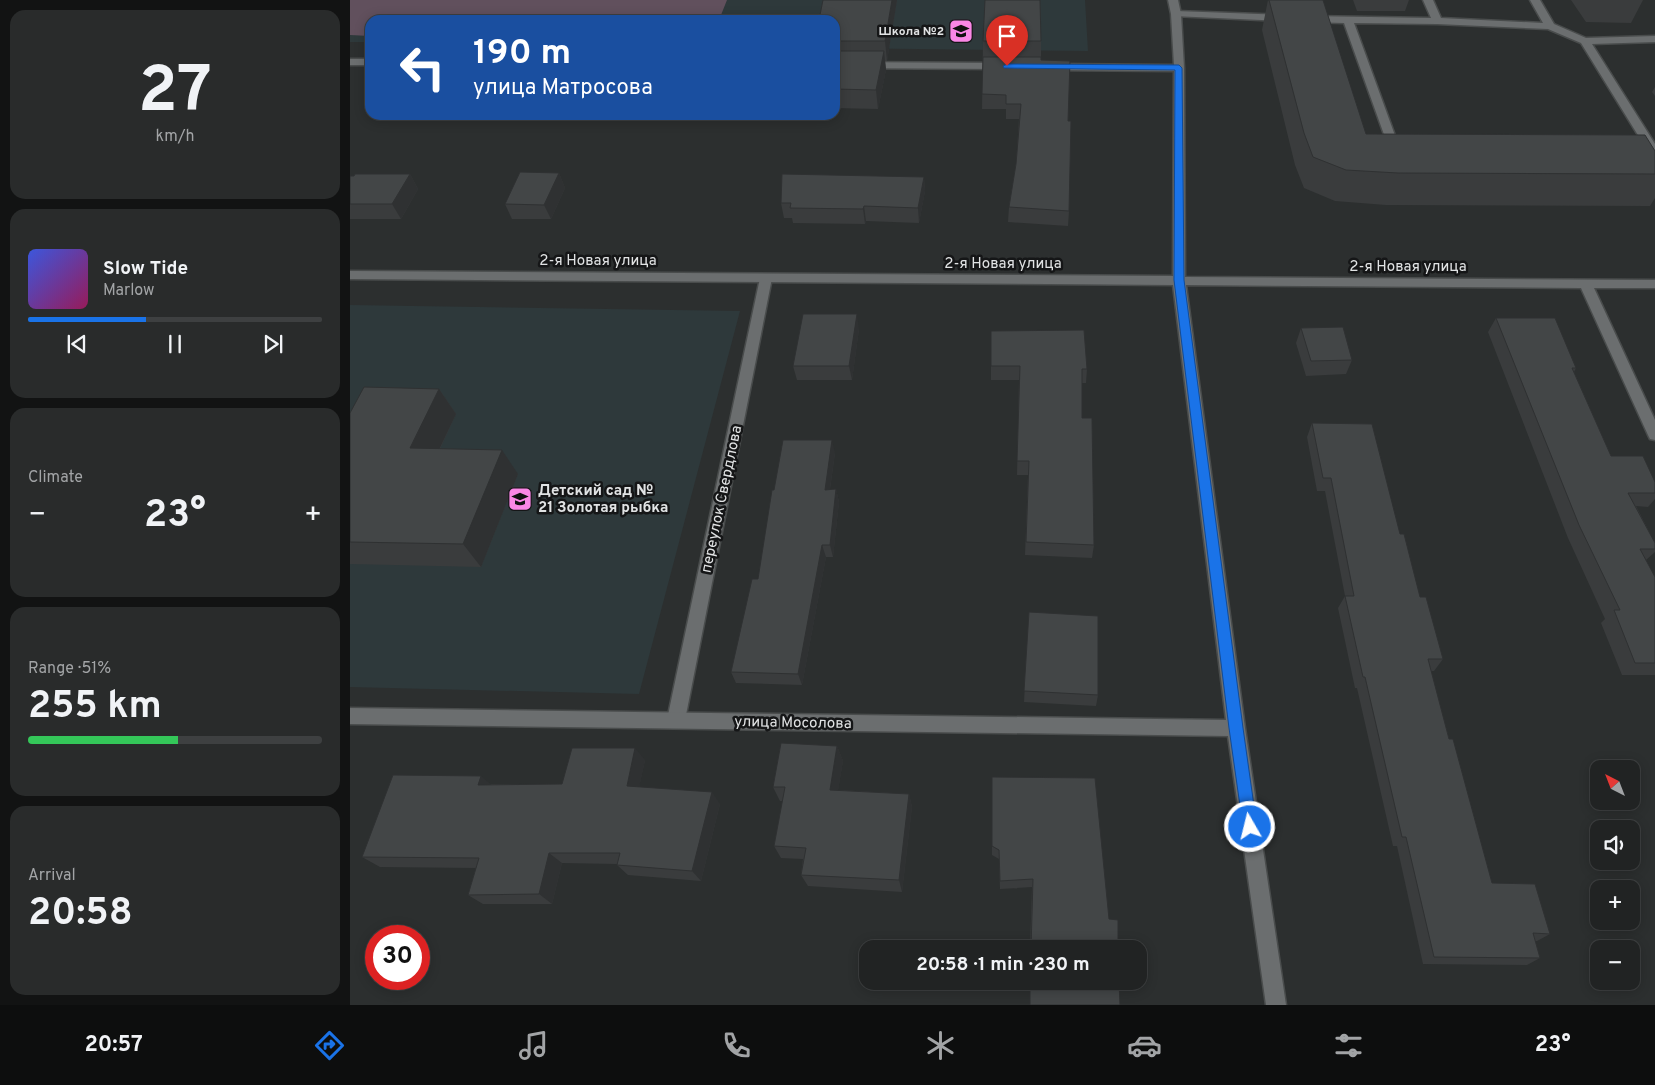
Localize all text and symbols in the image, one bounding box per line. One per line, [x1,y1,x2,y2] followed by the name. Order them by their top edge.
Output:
[986,15,1028,66] pin
[948,18,974,44] school or university icon: Школа №2
[993,22,1021,50] icon: arrive
[878,24,944,40] place label: Школа №2
[473,32,571,76] text: 190 m
[390,35,455,100] icon: left
[138,53,212,135] text: 27
[473,75,653,102] text: улица Матросова
[156,127,194,147] text: km/h
[539,252,657,271] street label: 2-я Новая улица
[944,255,1062,274] street label: 2-я Новая улица
[103,257,188,281] text: Slow Tide
[1349,258,1467,277] street label: 2-я Новая улица
[103,281,155,301] text: Marlow
[63,330,91,358] icon: previous
[161,330,189,358] icon: pause
[259,330,287,358] icon: next
[698,424,747,575] street label: переулок Свердлова
[28,468,83,488] text: Climate
[538,482,668,518] place label: Детский сад № 21 Золотая рыбка
[507,486,533,512] school or university icon: Детский сад № 21 Золотая рыбка
[144,492,206,541] text: 23°
[28,498,46,534] text: −
[304,498,322,534] text: +
[28,659,111,679] text: Range · 51%
[28,683,162,732] text: 255 km
[734,713,852,734] street label: улица Мосолова
[1590,760,1640,810] north arrow
[1590,760,1640,990] map controls
[1223,800,1275,852] position arrow
[1590,820,1640,870] button: sound
[28,866,76,886] text: Arrival
[1590,880,1640,930] button: +
[28,890,133,939] text: 20:58
[365,925,430,990] speed limit sign: 30
[1590,940,1640,990] button: −
[916,953,1090,977] text: 20:58 · 1 min · 230 m
[312,1028,347,1063] icon: directions
[516,1028,551,1063] icon: music
[719,1028,754,1063] icon: phone
[923,1028,958,1063] icon: climate
[1127,1028,1162,1063] icon: car
[1331,1028,1366,1063] icon: filters
[84,1032,143,1059] text: 20:57
[1535,1032,1571,1059] text: 23°

